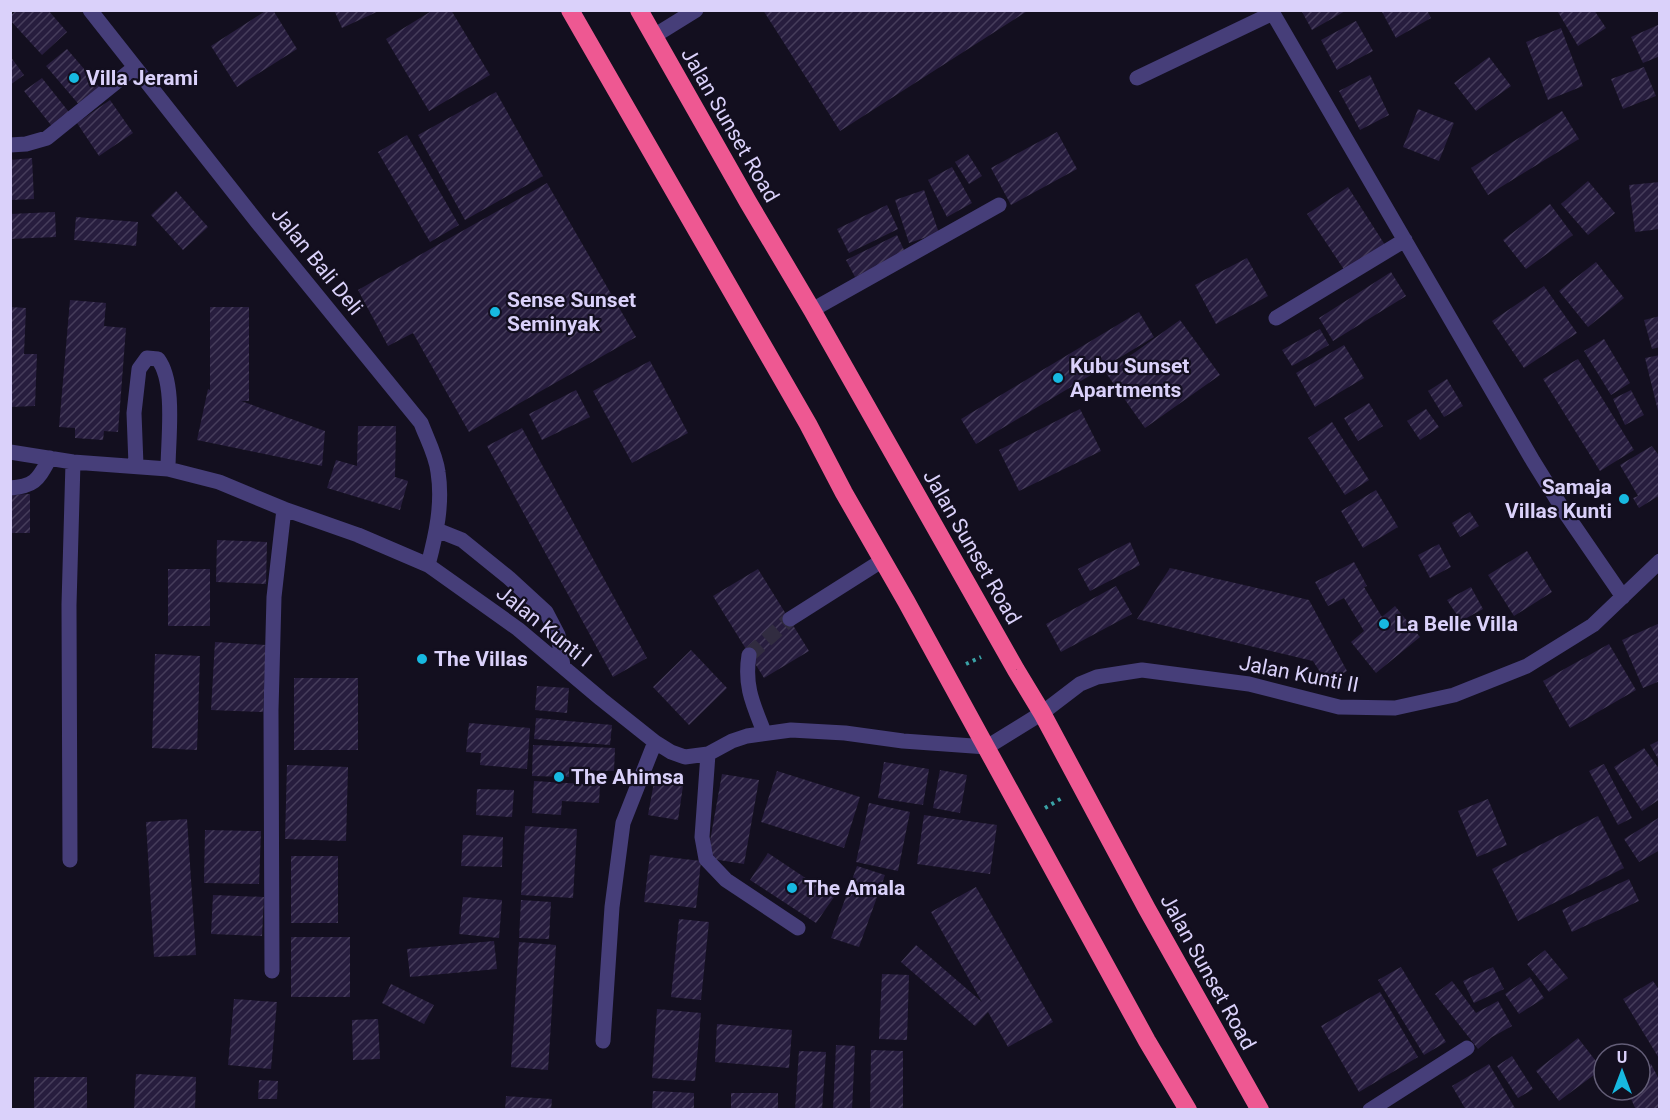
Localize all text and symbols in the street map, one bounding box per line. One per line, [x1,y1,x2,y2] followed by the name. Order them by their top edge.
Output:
[676,44,784,206] street label: Jalan Sunset Road
[86,66,198,90] place label: Villa Jerami
[67,71,81,85] marker: Villa Jerami
[266,202,368,320] street label: Jalan Bali Deli
[507,288,636,336] place label: Sense Sunset Seminyak
[488,305,502,319] marker: Sense Sunset Seminyak
[1070,354,1189,402] place label: Kubu Sunset Apartments
[1051,371,1065,385] marker: Kubu Sunset Apartments
[918,466,1026,628] street label: Jalan Sunset Road
[1505,475,1612,523] place label: Samaja Villas Kunti
[1617,492,1631,506] marker: Samaja Villas Kunti
[492,580,596,672] street label: Jalan Kunti I
[1396,612,1518,636] place label: La Belle Villa
[1377,617,1391,631] marker: La Belle Villa
[434,647,528,671] place label: The Villas
[1237,651,1361,697] street label: Jalan Kunti II
[415,652,429,666] marker: The Villas
[571,765,684,789] place label: The Ahimsa
[552,770,566,784] marker: The Ahimsa
[804,876,905,900] place label: The Amala
[785,881,799,895] marker: The Amala
[1155,890,1261,1054] street label: Jalan Sunset Road
[1592,1042,1652,1102] north arrow
[1617,1048,1627,1067] text: U

